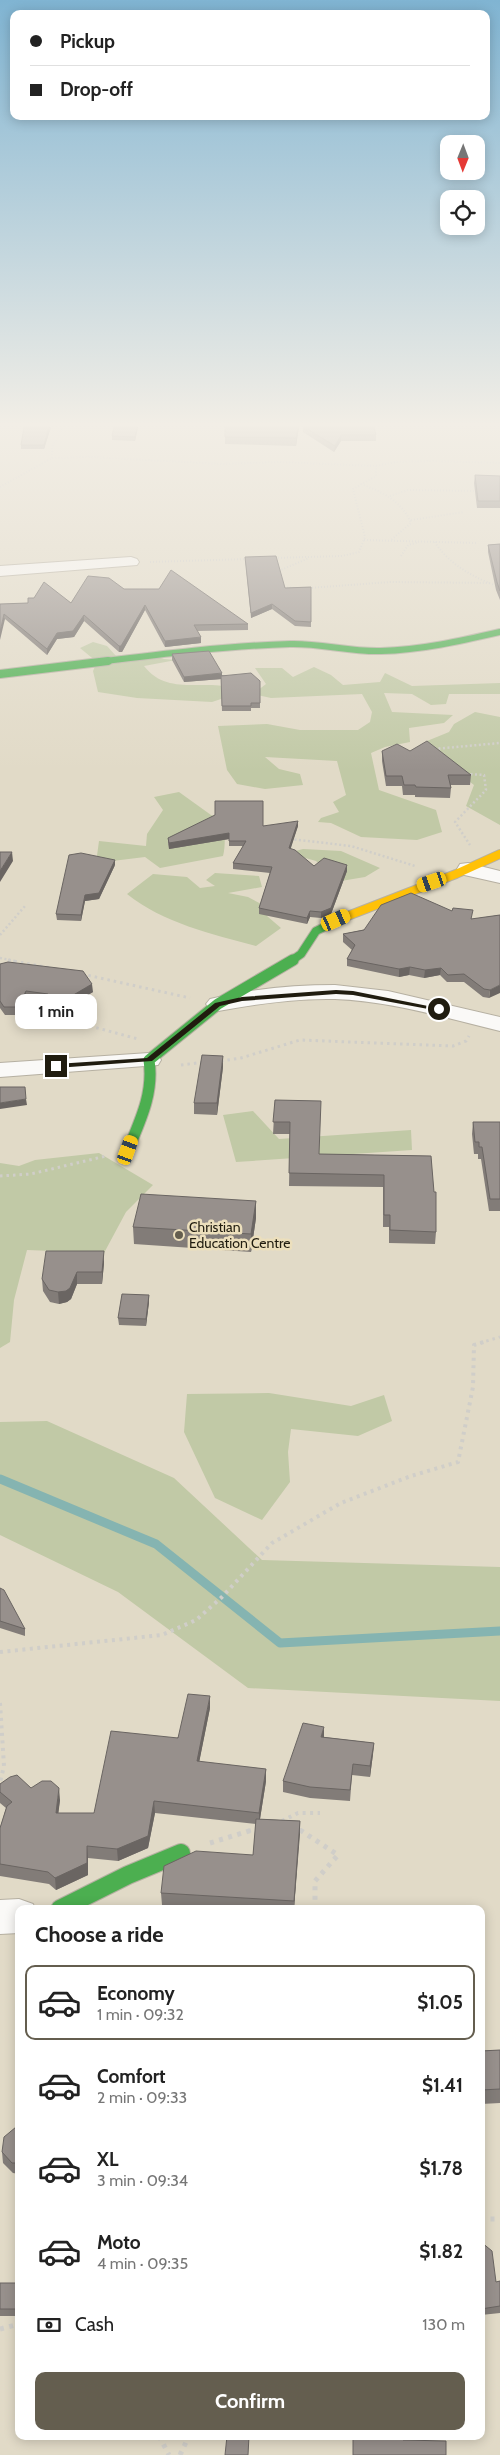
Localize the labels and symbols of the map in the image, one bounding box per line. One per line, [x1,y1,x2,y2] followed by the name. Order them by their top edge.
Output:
[440,135,485,180] north arrow
[415,870,448,894] car
[319,907,352,933] car
[15,994,97,1028] callout: 1 min
[428,998,450,1020] route start
[45,1055,67,1077] route end
[115,1133,140,1167] car
[189,1218,290,1252] place label: Christian Education Centre
[173,1229,185,1241] marker: Christian Education Centre

